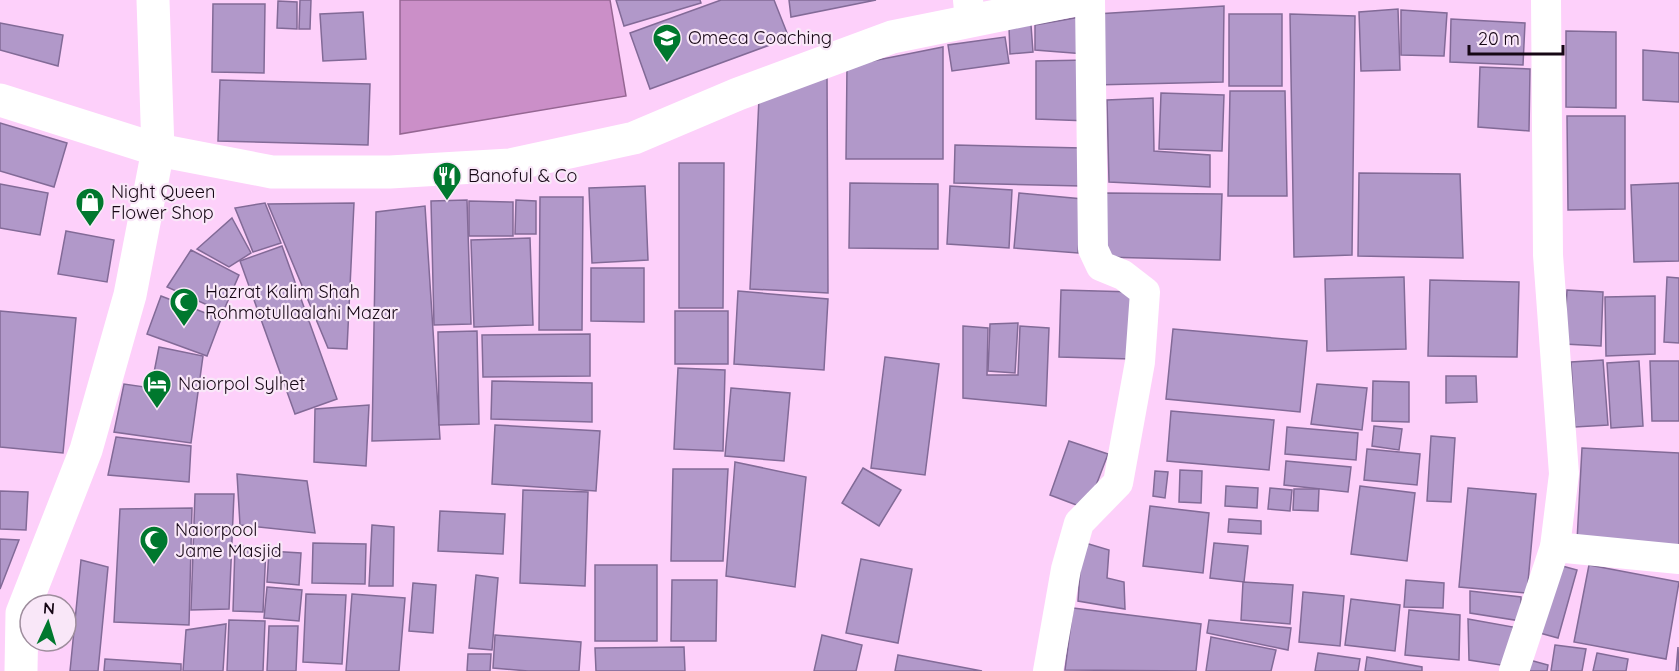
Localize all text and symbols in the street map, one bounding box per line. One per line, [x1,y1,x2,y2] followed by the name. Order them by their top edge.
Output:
[1469,18,1564,56] scale bar
[651,22,683,64] school or university icon: Omeca Coaching
[688,26,832,49] place label: Omeca Coaching
[1478,27,1520,50] text: 20 m
[431,160,463,202] restaurant icon: Banoful & Co
[468,164,577,187] place label: Banoful & Co
[111,180,215,224] place label: Night Queen Flower Shop
[74,186,106,228] shop icon: Night Queen Flower Shop
[205,280,398,324] place label: Hazrat Kalim Shah Rohmotullaalahi Mazar
[168,286,200,328] mosque icon: Hazrat Kalim Shah Rohmotullaalahi Mazar
[141,368,173,410] hotel icon: Naiorpol Sylhet
[178,372,305,395] place label: Naiorpol Sylhet
[175,518,282,562] place label: Naiorpool Jame Masjid
[138,524,170,566] mosque icon: Naiorpool Jame Masjid
[18,593,78,653] north arrow
[42,598,56,618] text: N

